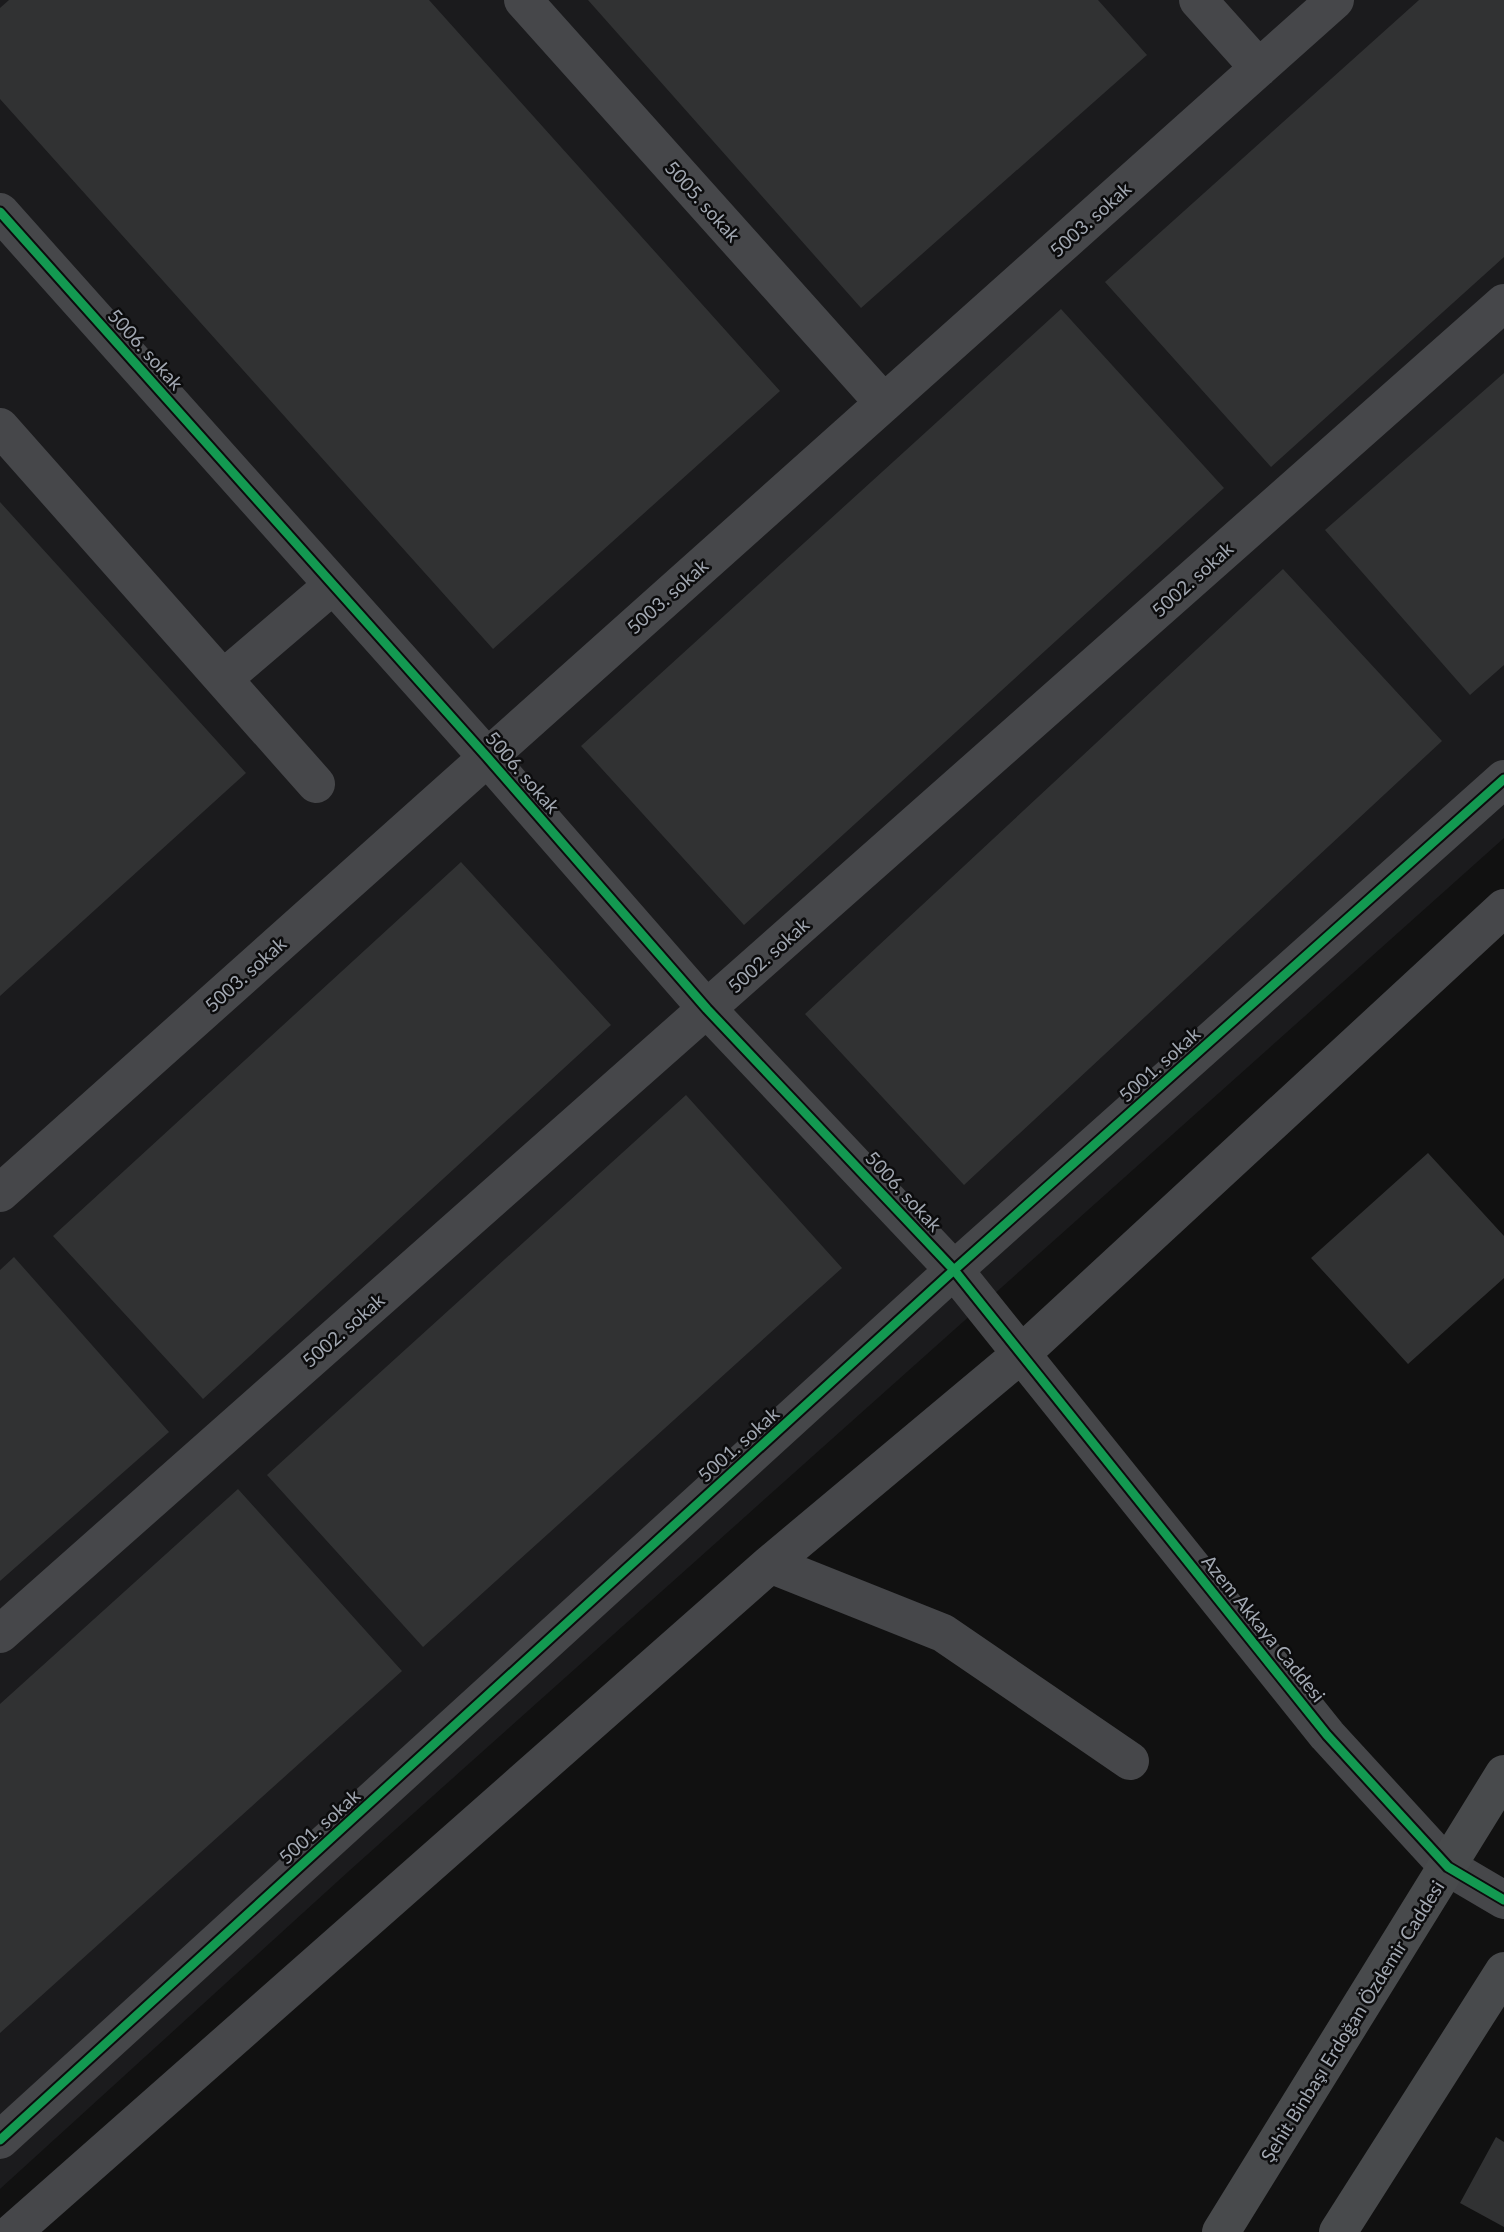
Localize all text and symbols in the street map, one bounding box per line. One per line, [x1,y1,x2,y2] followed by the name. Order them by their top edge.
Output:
[661,156,746,247] street label: 5005. sokak
[1045,176,1136,261] street label: 5003. sokak
[104,304,189,395] street label: 5006. sokak
[1147,536,1238,621] street label: 5002. sokak
[622,553,713,638] street label: 5003. sokak
[481,726,565,818] street label: 5006. sokak
[723,912,814,997] street label: 5002. sokak
[200,931,291,1016] street label: 5003. sokak
[1114,1021,1205,1106] street label: 5001. sokak
[861,1146,947,1236] street label: 5006. sokak
[297,1288,389,1372] street label: 5002. sokak
[693,1401,784,1486] street label: 5001. sokak
[1198,1550,1330,1706] street label: Azem Akkaya Caddesi
[274,1783,365,1868] street label: 5001. sokak
[1255,1876,1449,2166] street label: Şehit Binbaşı Erdoğan Özdemir Caddesi

